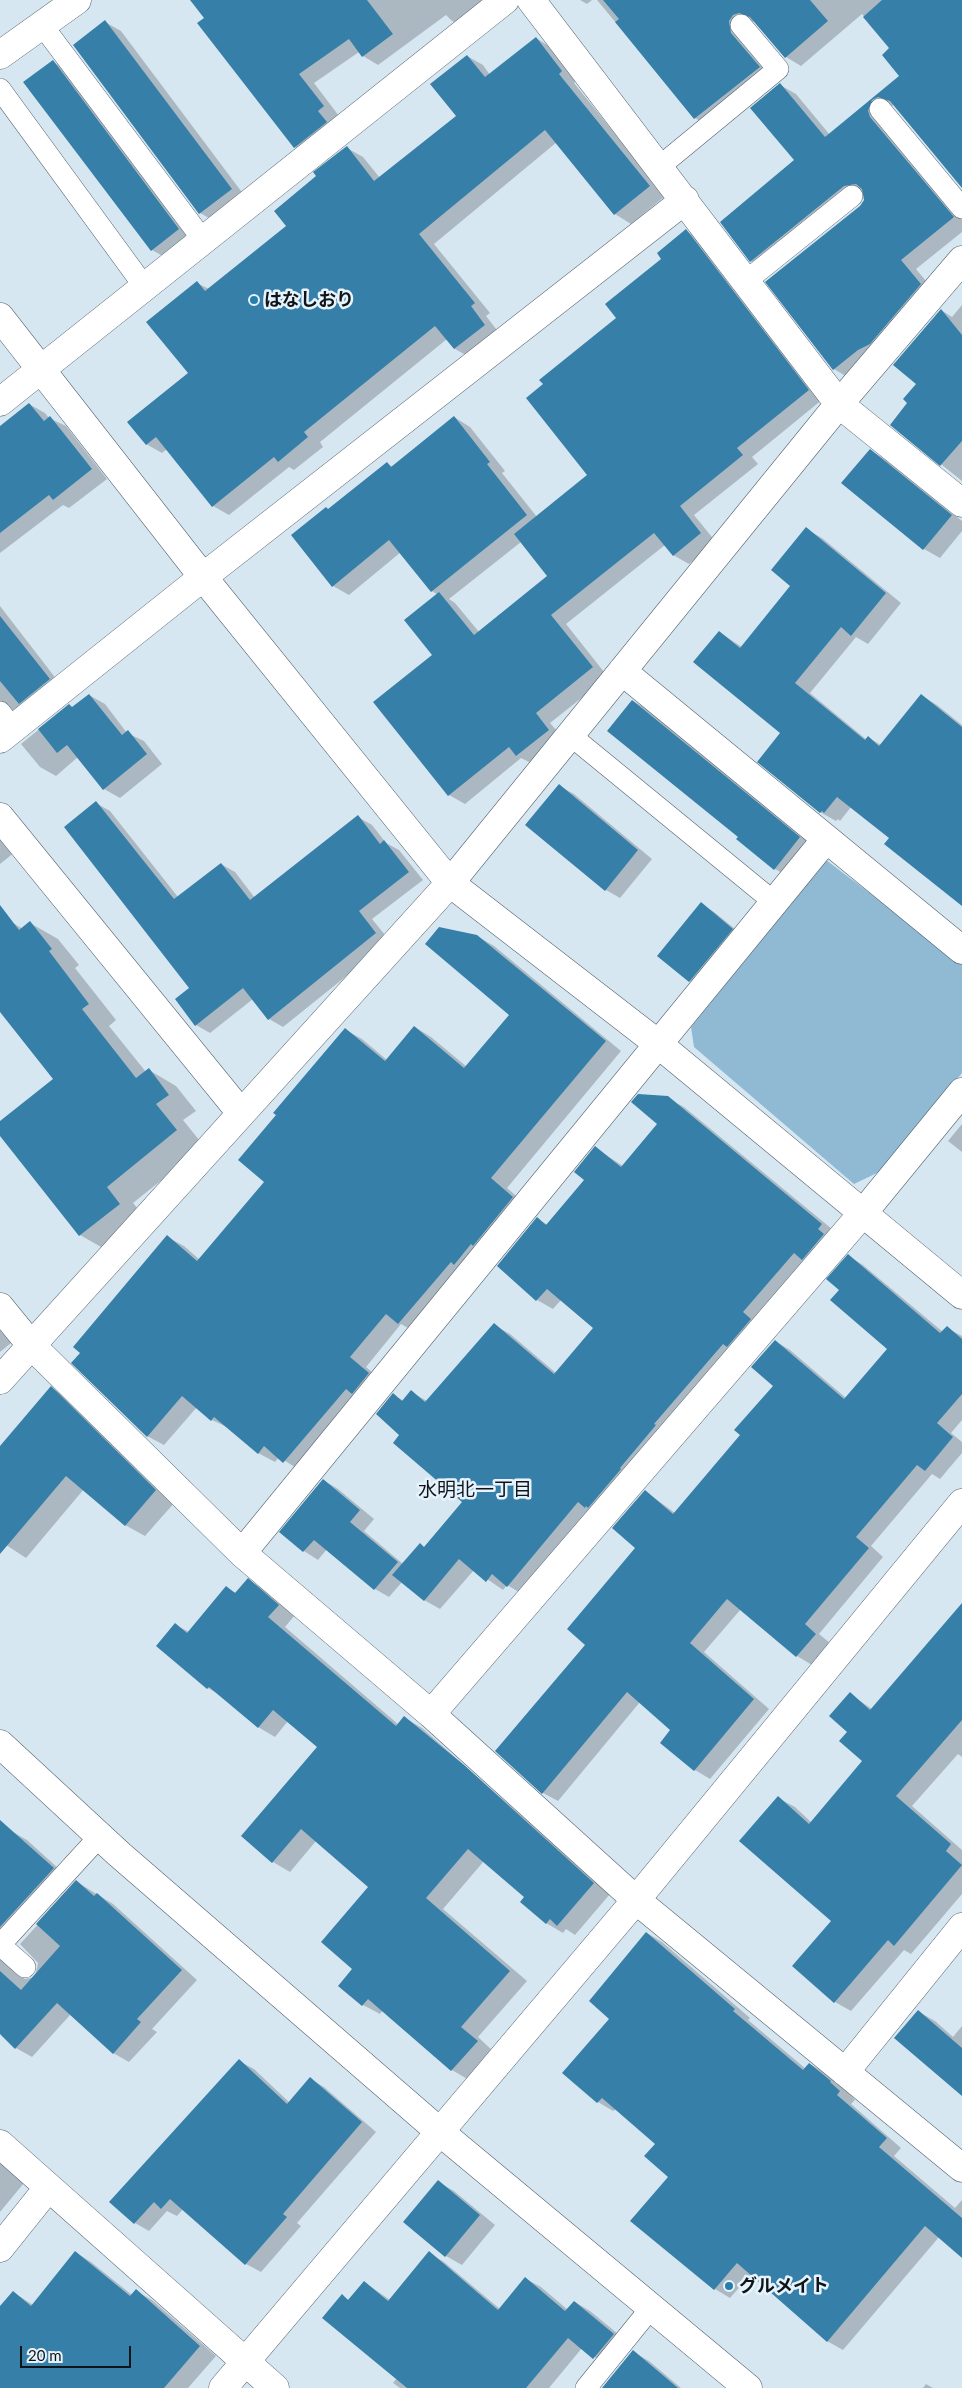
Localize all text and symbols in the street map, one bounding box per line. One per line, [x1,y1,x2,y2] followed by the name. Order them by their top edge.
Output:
[264,289,354,311] place label: はなしおり
[248,294,260,306] marker: はなしおり
[418,1479,532,1501] district label: 水明北一丁目
[739,2275,829,2297] place label: グルメイト
[723,2280,735,2292] marker: グルメイト
[22,2336,134,2368] scale bar
[28,2346,62,2364] text: 20 m

